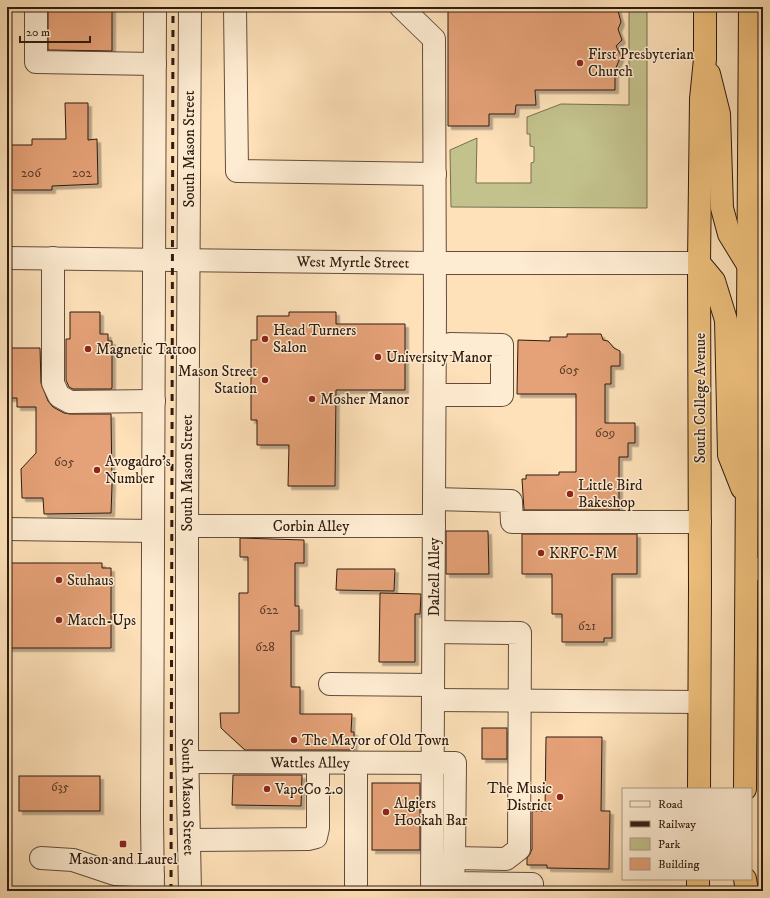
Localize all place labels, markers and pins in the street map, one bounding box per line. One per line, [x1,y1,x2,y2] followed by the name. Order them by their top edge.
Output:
[588,45,694,81] place label: First Presbyterian Church
[575,58,585,68] marker: First Presbyterian Church
[273,321,356,357] place label: Head Turners Salon
[260,334,270,344] marker: Head Turners Salon
[96,340,196,359] place label: Magnetic Tattoo
[83,344,93,354] marker: Magnetic Tattoo
[386,348,492,367] place label: University Manor
[373,352,383,362] marker: University Manor
[178,362,257,398] place label: Mason Street Station
[260,375,270,385] marker: Mason Street Station
[320,390,410,409] place label: Mosher Manor
[307,394,317,404] marker: Mosher Manor
[105,452,171,488] place label: Avogadro's Number
[92,465,102,475] marker: Avogadro's Number
[578,476,643,512] place label: Little Bird Bakeshop
[565,489,575,499] marker: Little Bird Bakeshop
[549,544,618,563] place label: KRFC-FM
[536,548,546,558] marker: KRFC-FM
[67,571,113,590] place label: Stuhaus
[54,575,64,585] marker: Stuhaus
[67,611,136,630] place label: Match-Ups
[54,615,64,625] marker: Match-Ups
[302,731,449,750] place label: The Mayor of Old Town
[289,735,299,745] marker: The Mayor of Old Town
[487,779,553,815] place label: The Music District
[274,780,343,799] place label: VapeCo 2.0
[262,784,272,794] marker: VapeCo 2.0
[555,792,565,802] marker: The Music District
[394,794,468,830] place label: Algiers Hookah Bar
[381,807,391,817] marker: Algiers Hookah Bar
[118,839,128,849] marker: Mason and Laurel
[68,850,178,869] place label: Mason and Laurel

